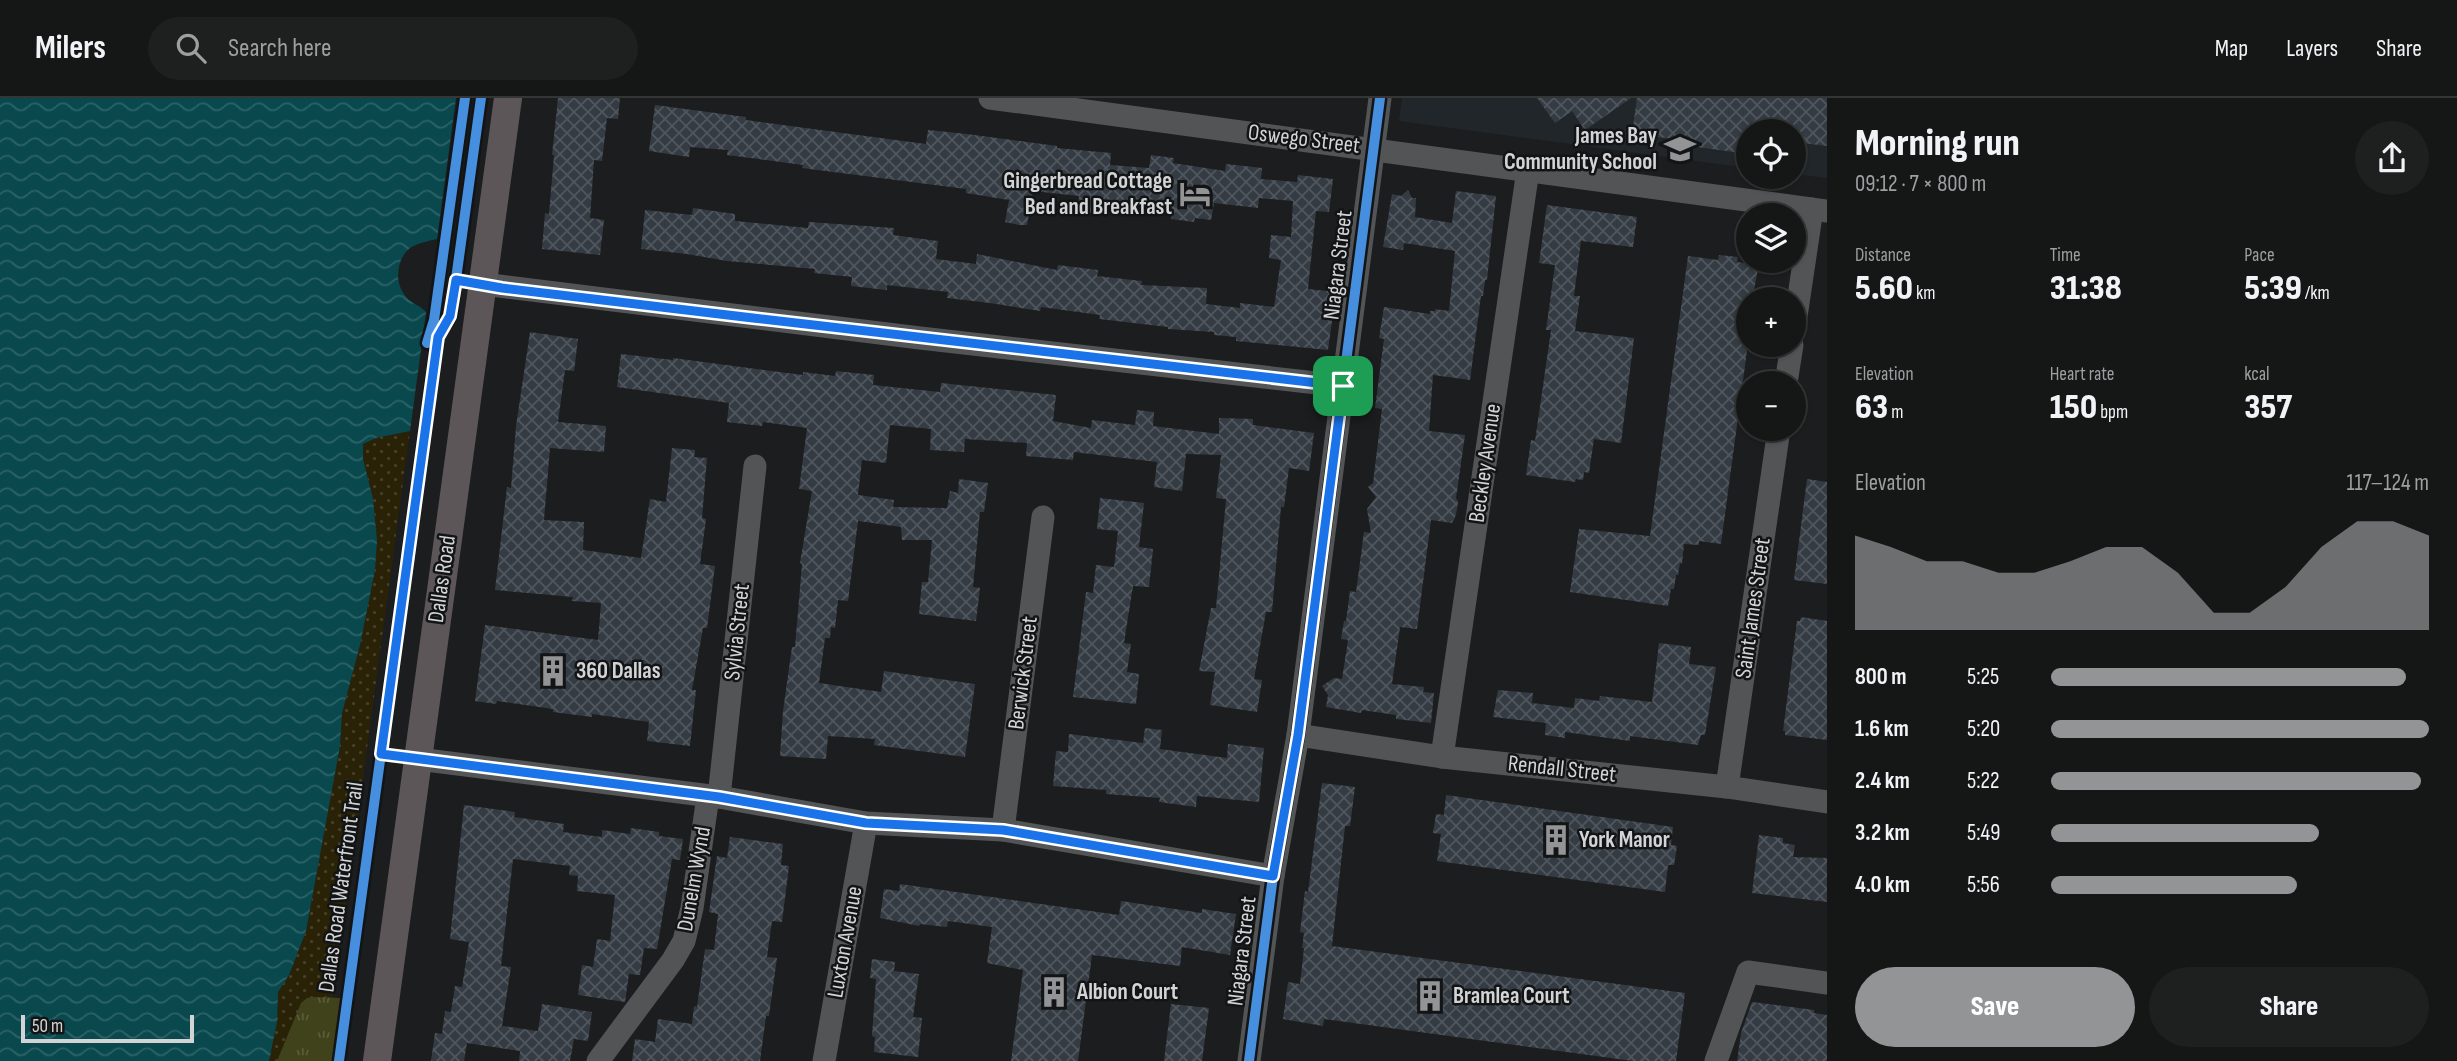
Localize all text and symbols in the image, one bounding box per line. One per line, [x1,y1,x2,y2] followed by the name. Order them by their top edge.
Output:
[148,17,638,80] search box
[35,28,106,68] text: Milers
[172,29,210,67] icon: search
[228,33,331,64] text: Search here
[2215,34,2248,63] text: Map
[2286,34,2338,63] text: Layers
[2376,34,2422,63] text: Share
[1246,118,1362,160] street label: Oswego Street
[1736,119,1806,441] map controls
[1736,119,1806,189] button: locate
[1855,121,2020,166] text: Morning run
[2355,121,2429,195] button: share
[1504,122,1657,176] place label: James Bay Community School
[1663,132,1697,166] school or university icon: James Bay Community School
[1003,167,1172,221] place label: Gingerbread Cottage Bed and Breakfast
[1855,170,1986,198] text: 09:12 · 7 × 800 m
[1178,177,1212,211] hotel icon: Gingerbread Cottage Bed and Breakfast
[1736,203,1806,273] button: layers
[1317,209,1359,321] street label: Niagara Street
[1855,244,1911,267] text: Distance
[2050,244,2081,267] text: Time
[2244,244,2275,267] text: Pace
[1855,267,1913,310] text: 5.60
[2050,267,2122,310] text: 31:38
[2244,267,2302,310] text: 5:39
[1913,282,1935,305] text: km
[2302,282,2330,305] text: /km
[1736,287,1806,357] button: +
[1313,356,1373,416] pin
[1855,363,1914,386] text: Elevation
[2050,363,2115,386] text: Heart rate
[2244,363,2269,386] text: kcal
[1324,367,1362,405] icon: arrive
[1736,371,1806,441] button: −
[1855,386,1888,429] text: 63
[2050,386,2097,429] text: 150
[2244,386,2292,429] text: 357
[1888,401,1903,424] text: m
[2097,401,2128,424] text: bpm
[1463,402,1507,524] street label: Beckley Avenue
[1855,469,1926,497] text: Elevation
[2346,469,2429,497] text: 117–124 m
[422,534,462,624] street label: Dallas Road
[1729,536,1777,680] street label: Saint James Street
[718,582,756,682] street label: Sylvia Street
[1002,615,1044,731] street label: Berwick Street
[536,654,570,688] building icon: 360 Dallas
[576,657,661,685] place label: 360 Dallas
[1855,663,1907,691] text: 800 m
[1967,663,1999,691] text: 5:25
[1855,715,1909,743] text: 1.6 km
[1967,715,2000,743] text: 5:20
[1507,749,1617,789] street label: Rendall Street
[1855,767,1910,795] text: 2.4 km
[1967,767,2000,795] text: 5:22
[312,780,370,994] street label: Dallas Road Waterfront Trail
[1855,819,1910,847] text: 3.2 km
[1967,819,2000,847] text: 5:49
[1539,823,1573,857] building icon: York Manor
[671,824,717,934] street label: Dunelm Wynd
[1579,826,1670,854] place label: York Manor
[1855,871,1910,899] text: 4.0 km
[1967,871,2000,899] text: 5:56
[821,884,869,1000] street label: Luxton Avenue
[1221,895,1263,1007] street label: Niagara Street
[1855,967,2135,1047] button: Save
[2149,967,2429,1047] button: Share
[1037,975,1071,1009] building icon: Albion Court
[1076,978,1178,1006] place label: Albion Court
[1413,979,1447,1013] building icon: Bramlea Court
[1453,982,1570,1010] place label: Bramlea Court
[21,1012,194,1044] scale bar
[32,1015,63,1038] text: 50 m

